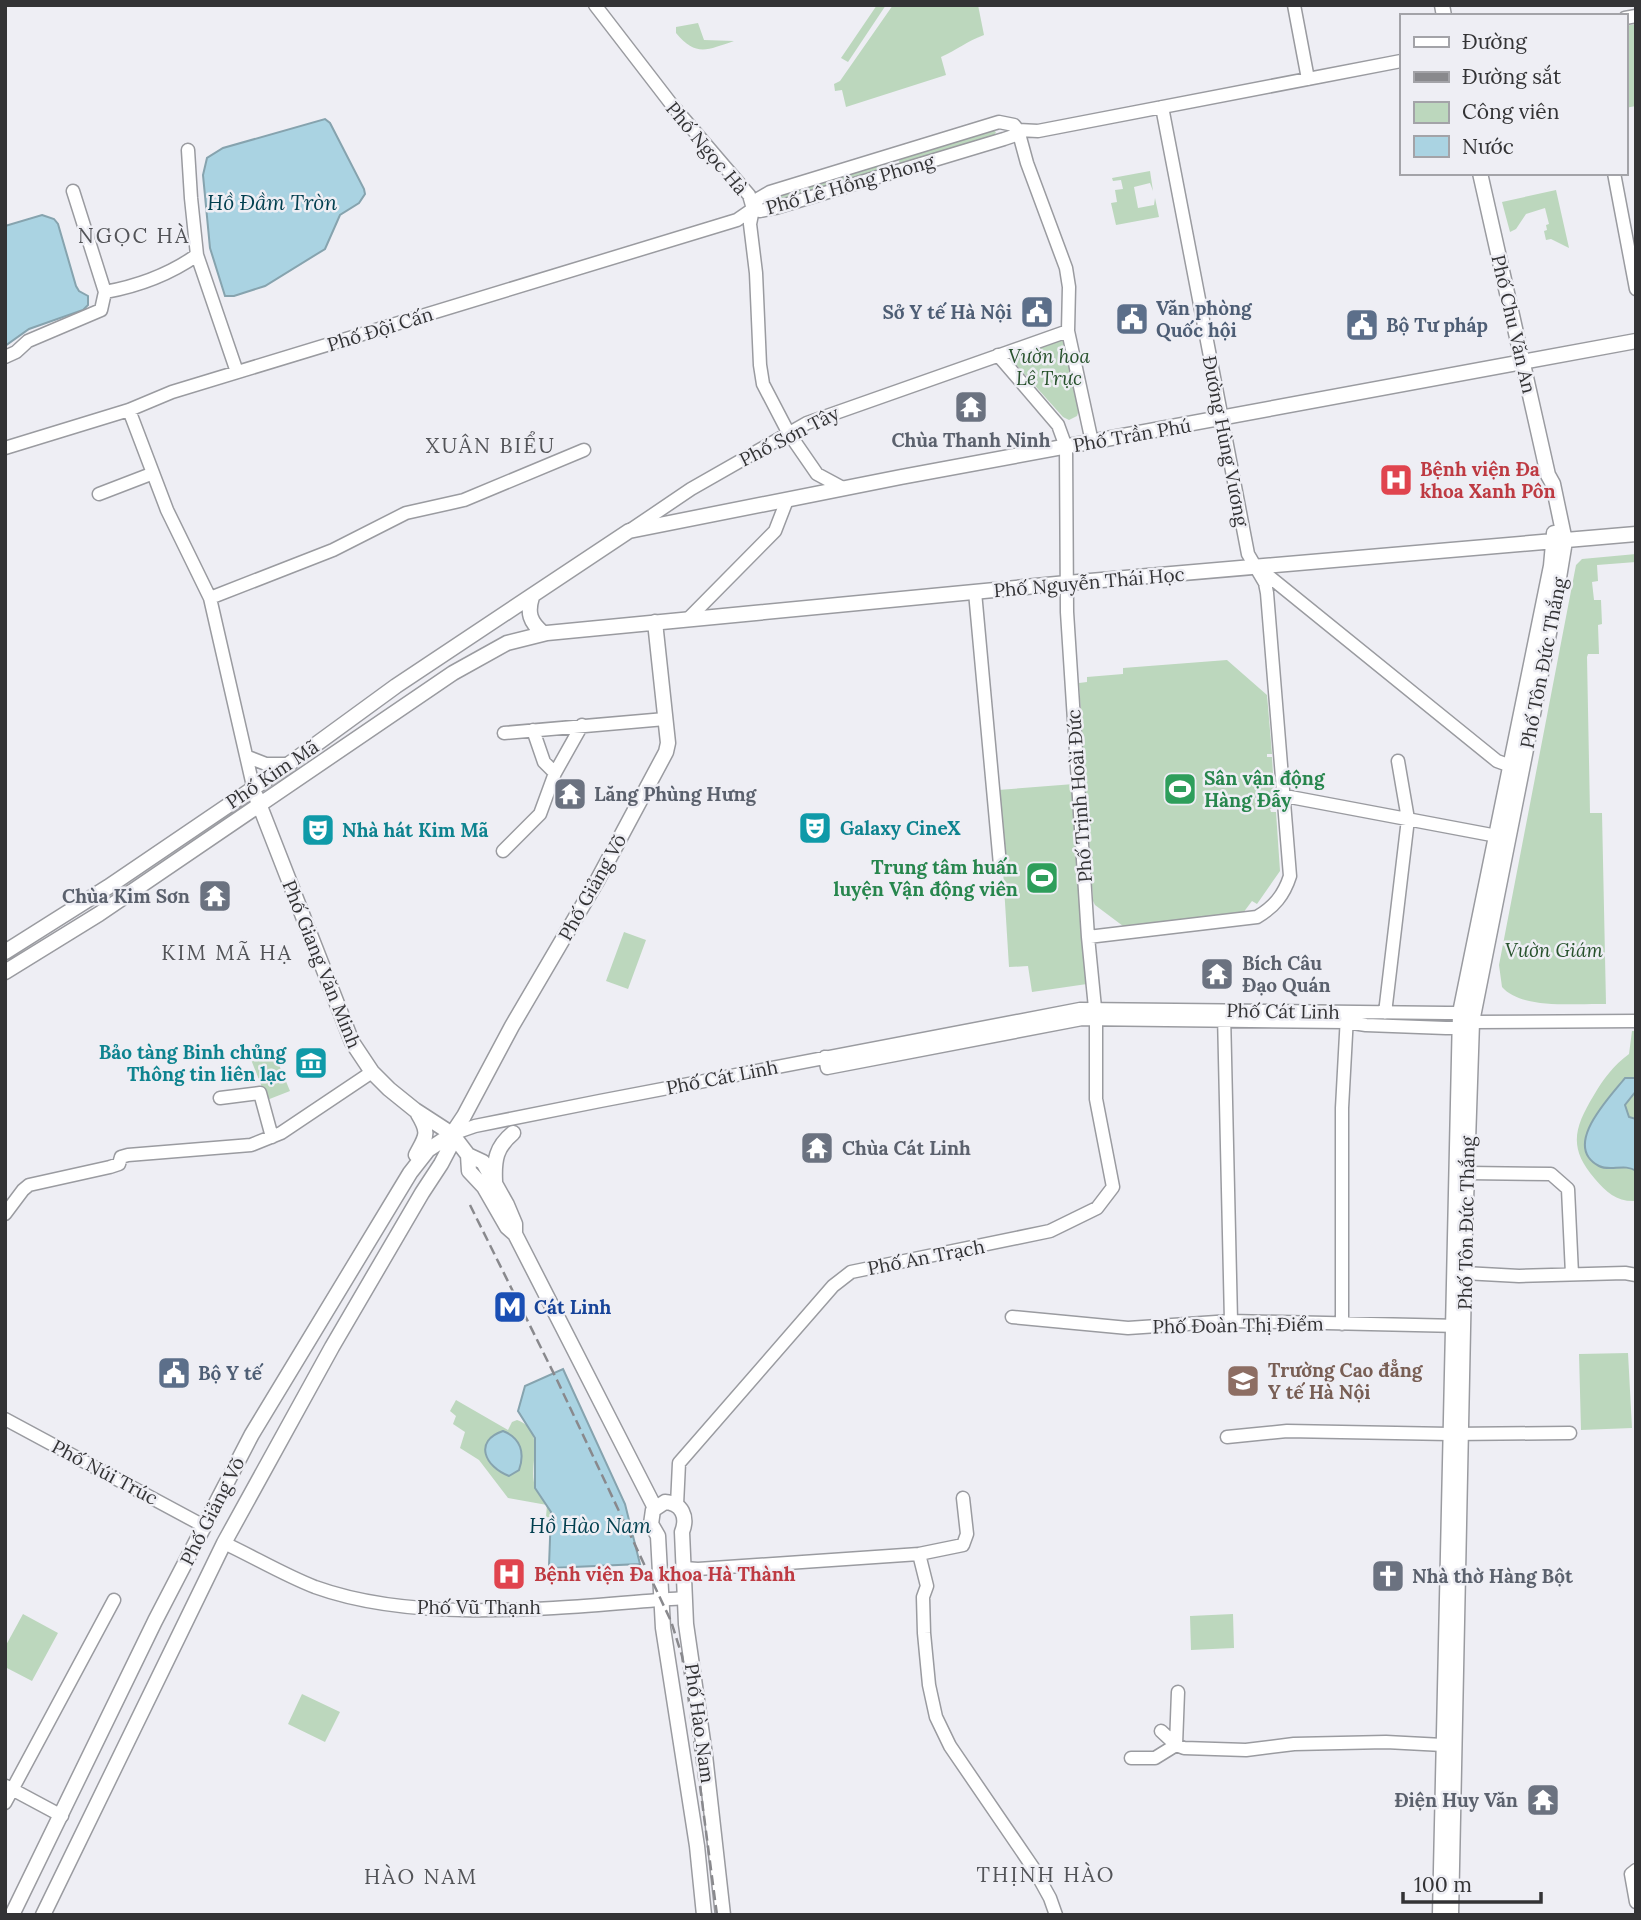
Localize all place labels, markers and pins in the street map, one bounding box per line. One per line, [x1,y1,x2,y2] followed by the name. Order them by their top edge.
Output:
[1018,293,1056,331] public building icon: Sở Y tế Hà Nội
[1156,296,1253,342] place label: Văn phòng Quốc hội
[882,300,1012,324] place label: Sở Y tế Hà Nội
[1113,300,1151,338] public building icon: Văn phòng Quốc hội
[1343,306,1381,344] public building icon: Bộ Tư pháp
[1386,313,1488,337] place label: Bộ Tư pháp
[952,388,990,426] temple icon: Chùa Thanh Ninh
[892,428,1051,452] place label: Chùa Thanh Ninh
[1420,457,1556,503] place label: Bệnh viện Đa khoa Xanh Pôn
[1377,461,1415,499] hospital icon: Bệnh viện Đa khoa Xanh Pôn
[1204,766,1326,812] place label: Sân vận động Hàng Đẫy
[1161,770,1199,808] sports icon: Sân vận động Hàng Đẫy
[551,775,589,813] temple icon: Lăng Phùng Hưng
[594,782,758,806] place label: Lăng Phùng Hưng
[796,809,834,847] theatre icon: Galaxy CineX
[299,811,337,849] theatre icon: Nhà hát Kim Mã
[840,816,961,840] place label: Galaxy CineX
[342,818,488,842] place label: Nhà hát Kim Mã
[834,855,1018,901] place label: Trung tâm huấn luyện Vận động viên
[1023,859,1061,897] sports icon: Trung tâm huấn luyện Vận động viên
[196,877,234,915] temple icon: Chùa Kim Sơn
[62,884,190,908] place label: Chùa Kim Sơn
[1242,951,1331,997] place label: Bích Câu Đạo Quán
[1198,955,1236,993] temple icon: Bích Câu Đạo Quán
[99,1040,287,1086] place label: Bảo tàng Binh chủng Thông tin liên lạc
[292,1044,330,1082] museum icon: Bảo tàng Binh chủng Thông tin liên lạc
[798,1129,836,1167] temple icon: Chùa Cát Linh
[842,1136,971,1160] place label: Chùa Cát Linh
[491,1288,529,1326] metro station icon: Cát Linh
[534,1295,612,1319] place label: Cát Linh
[155,1354,193,1392] public building icon: Bộ Y tế
[1268,1358,1424,1404] place label: Trường Cao đẳng Y tế Hà Nội
[198,1361,264,1385] place label: Bộ Y tế
[1224,1362,1262,1400] school or university icon: Trường Cao đẳng Y tế Hà Nội
[490,1555,528,1593] hospital icon: Bệnh viện Đa khoa Hà Thành
[1369,1557,1407,1595] church icon: Nhà thờ Hàng Bột
[534,1562,796,1586] place label: Bệnh viện Đa khoa Hà Thành
[1412,1564,1574,1588] place label: Nhà thờ Hàng Bột
[1524,1781,1562,1819] temple icon: Điện Huy Văn
[1394,1788,1518,1812] place label: Điện Huy Văn

